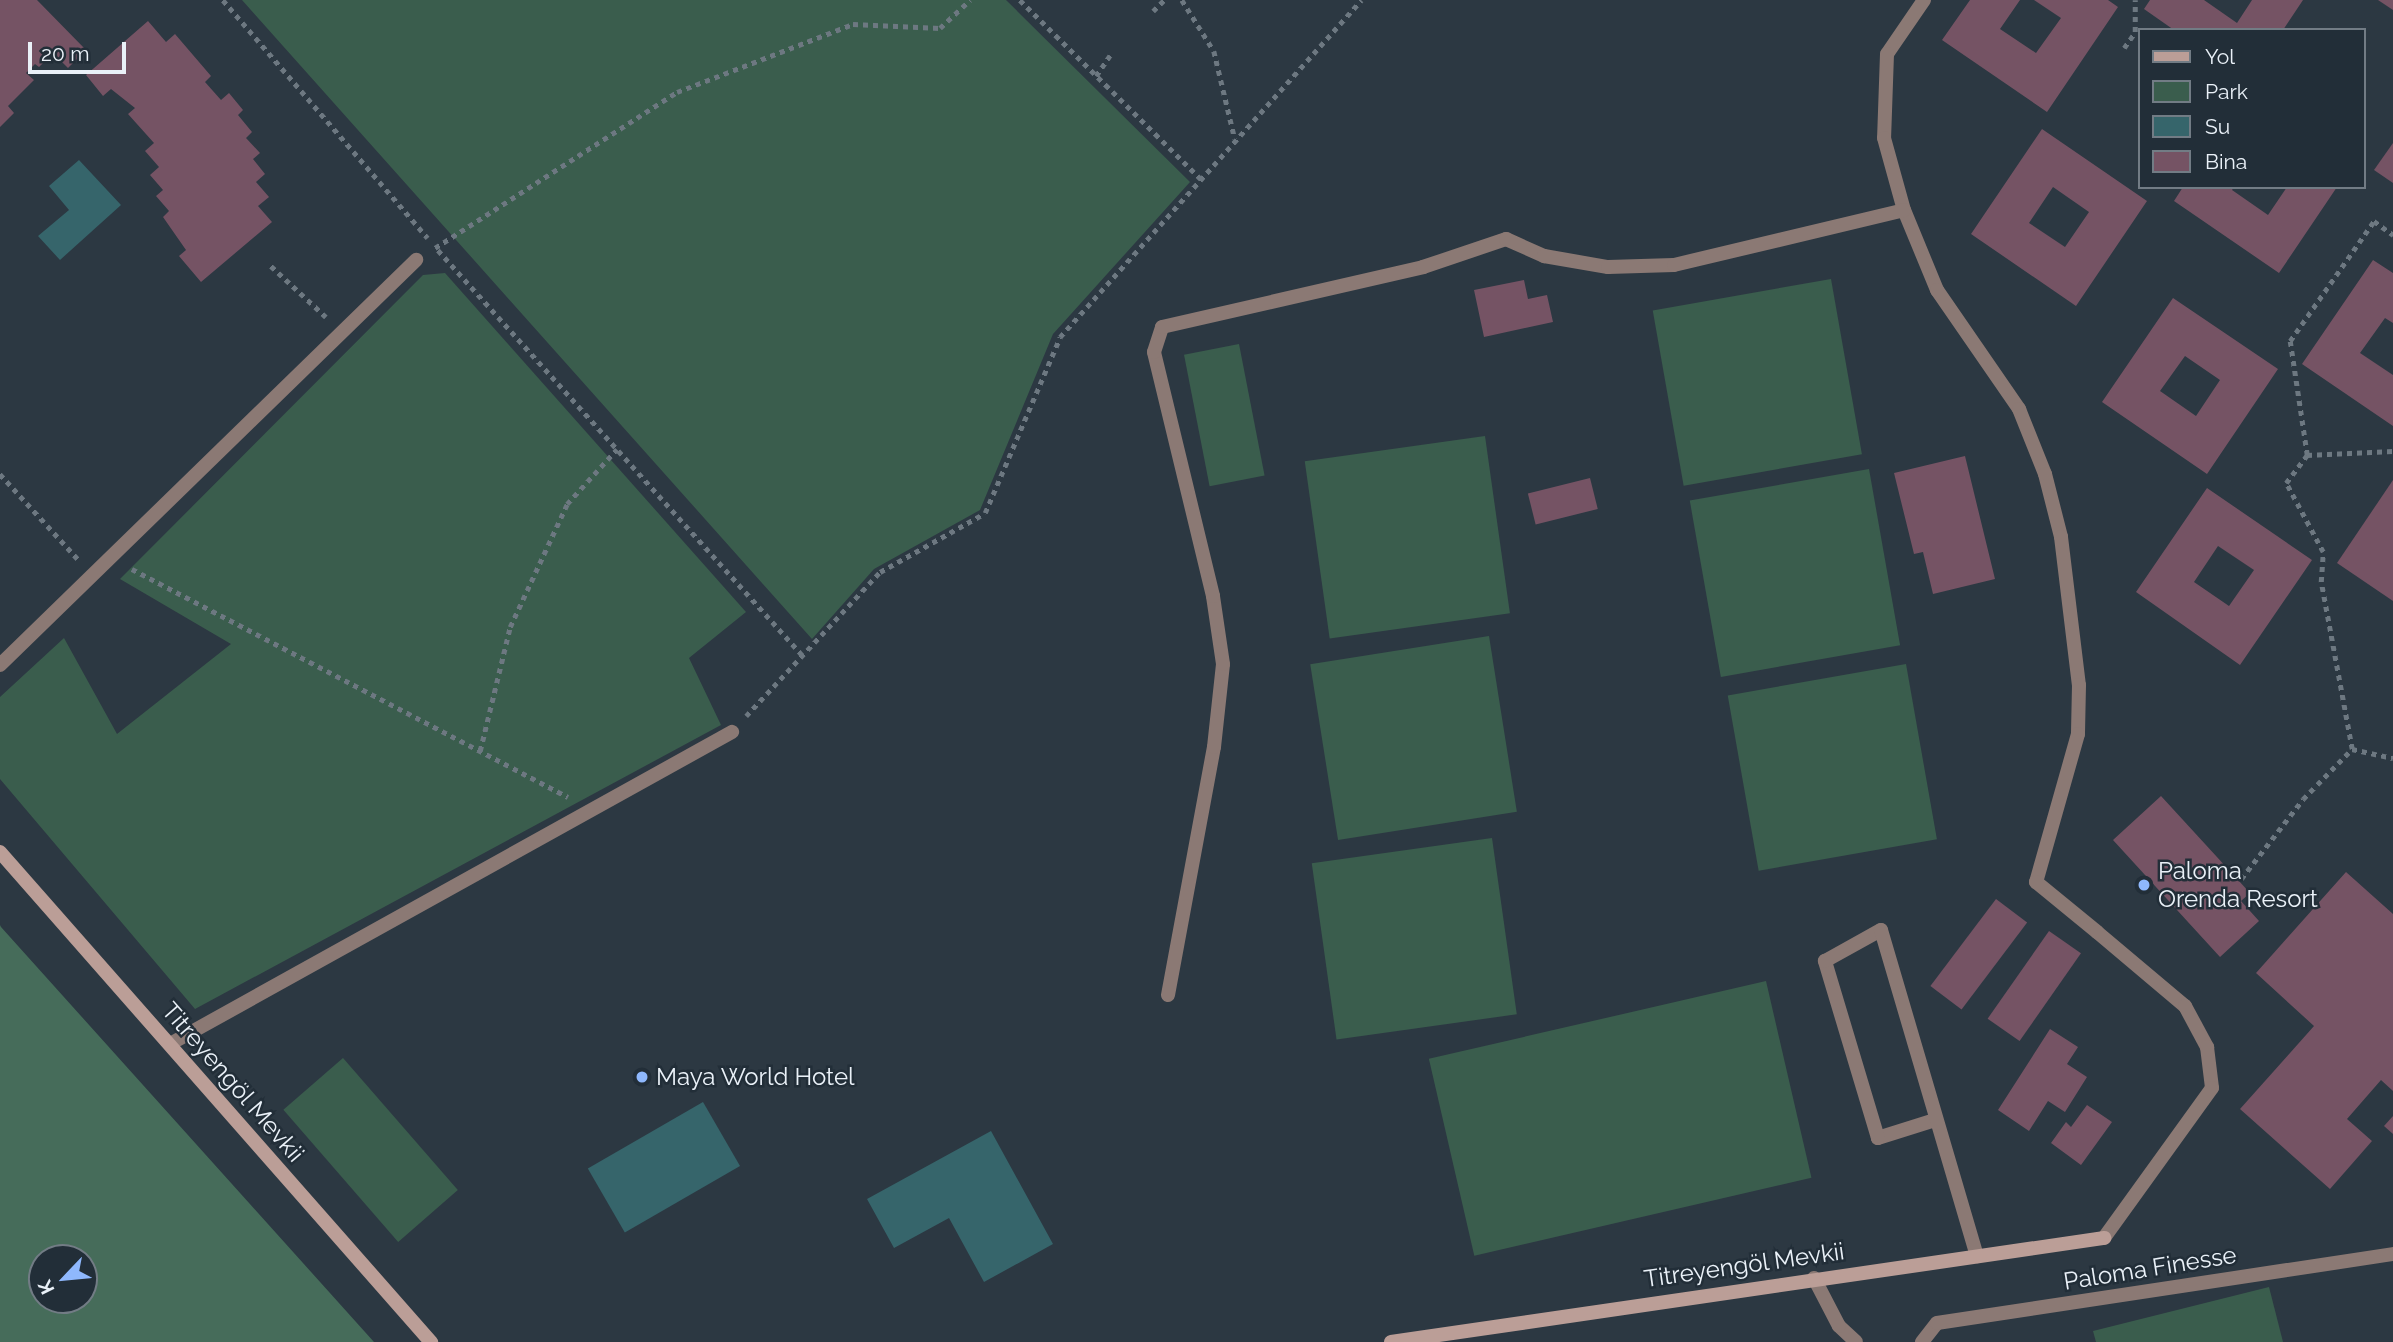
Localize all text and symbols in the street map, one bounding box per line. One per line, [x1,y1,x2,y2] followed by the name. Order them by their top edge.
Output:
[32,28,130,72] scale bar
[2138,28,2365,189] legend
[41,41,89,66] text: 20 m
[2205,44,2235,69] text: Yol
[2205,79,2248,104] text: Park
[2205,114,2230,139] text: Su
[2205,149,2247,174] text: Bina
[2158,857,2318,913] place label: Paloma Orenda Resort
[2136,877,2152,893] marker: Paloma Orenda Resort
[156,996,310,1168] street label: Titreyengöl Mevkii
[656,1063,855,1091] place label: Maya World Hotel
[634,1069,650,1085] marker: Maya World Hotel
[1642,1237,1846,1293] street label: Titreyengöl Mevkii
[2061,1240,2239,1296] street label: Paloma Finesse
[28,1244,98,1314] north arrow
[33,1277,59,1298] text: K

